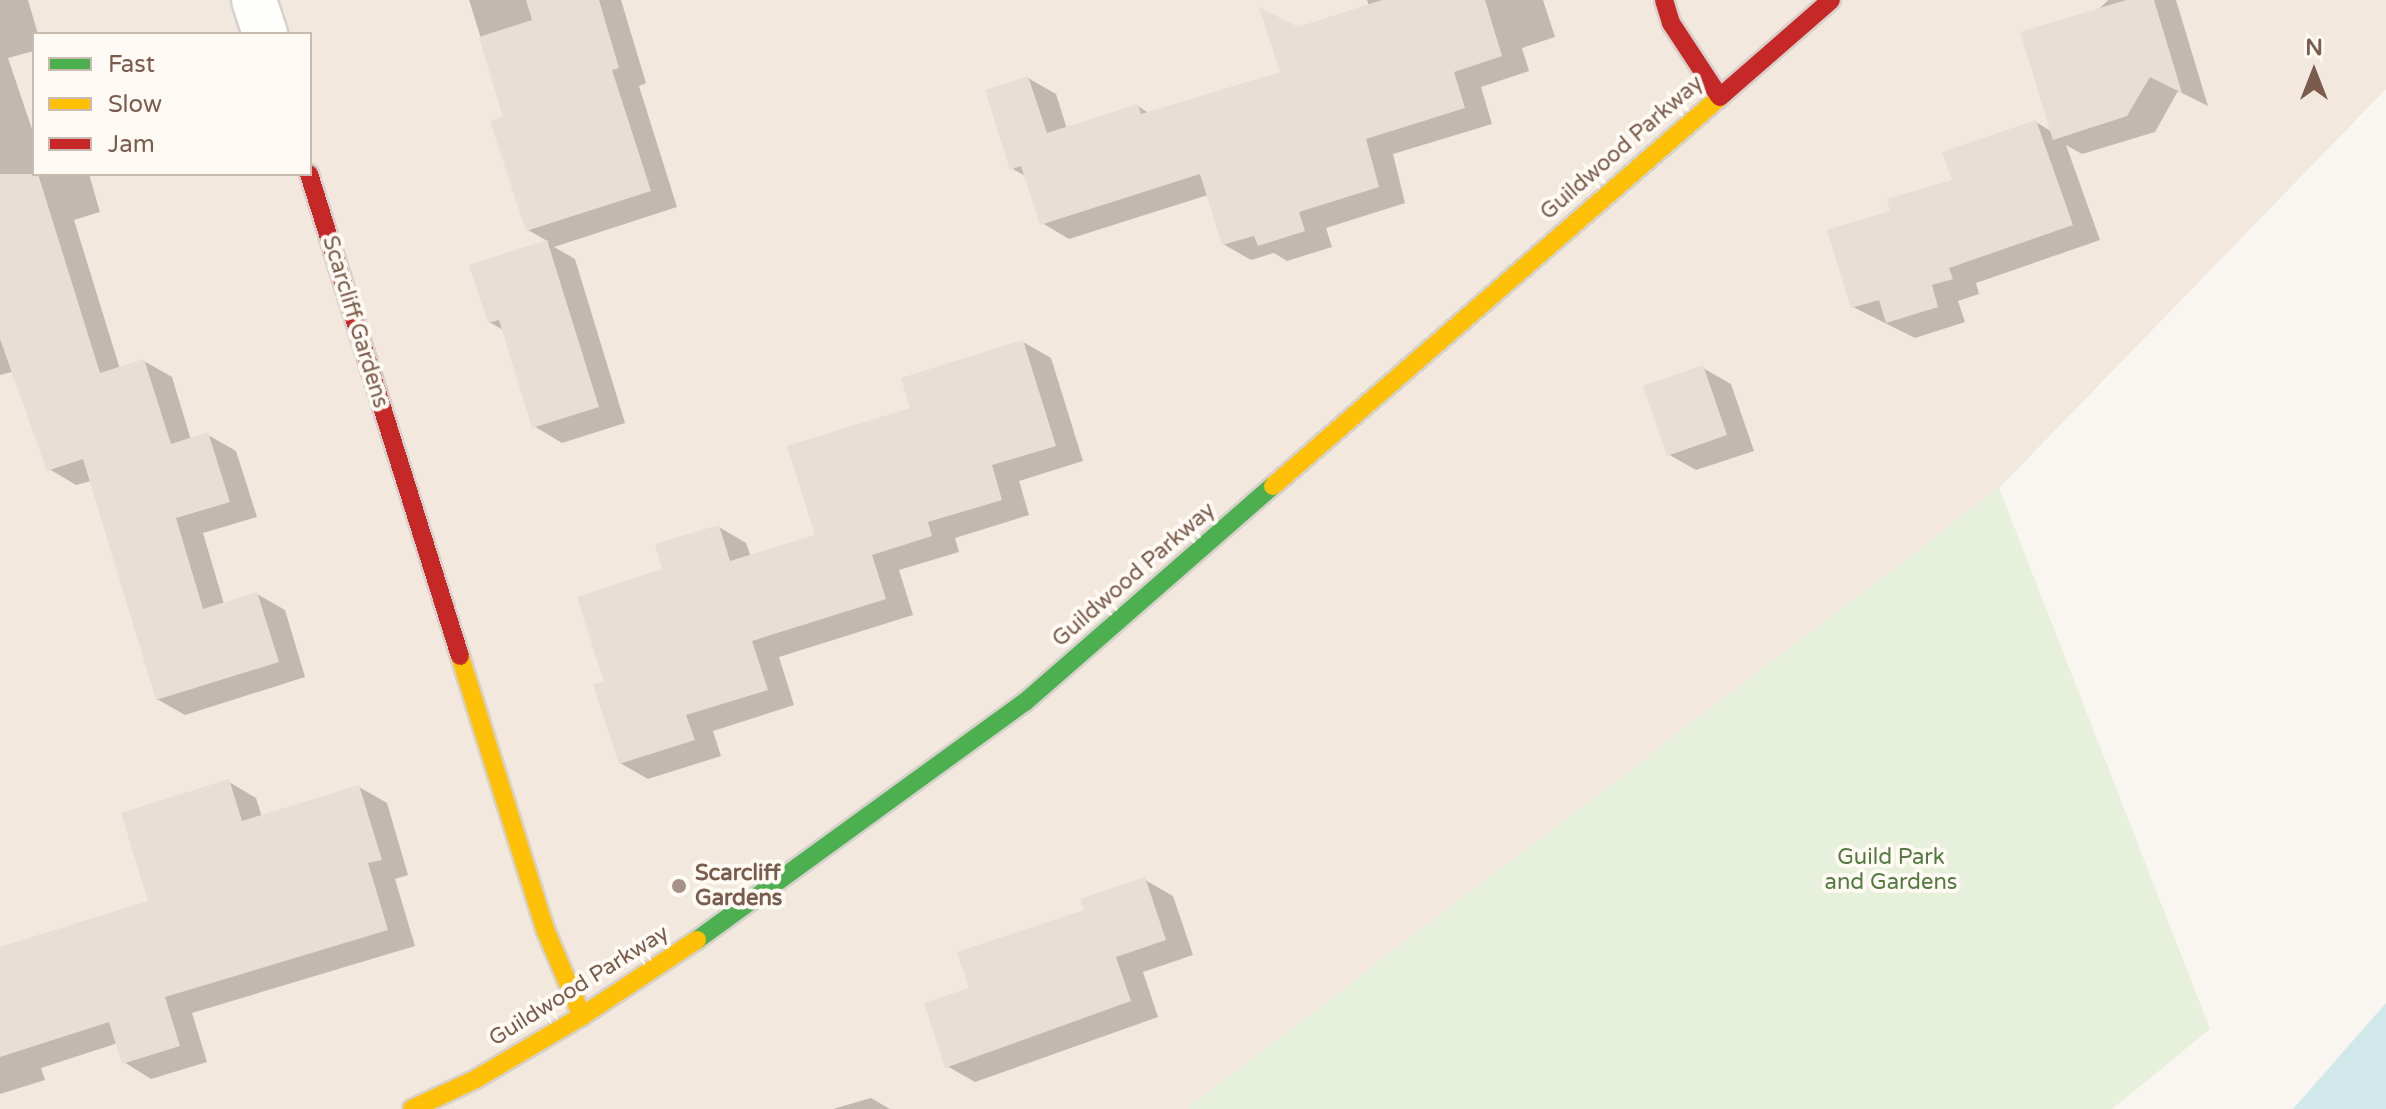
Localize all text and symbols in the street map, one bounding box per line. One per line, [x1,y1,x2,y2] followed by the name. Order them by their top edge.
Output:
[32,32,312,176] legend
[2274,32,2354,112] north arrow
[2305,35,2323,61] text: N
[108,50,155,79] text: Fast
[1535,70,1709,226] street label: Guildwood Parkway
[108,90,162,119] text: Slow
[108,130,155,159] text: Jam
[316,233,394,411] street label: Scarcliff Gardens
[1047,497,1221,653] street label: Guildwood Parkway
[1825,844,1957,896] park label: Guild Park and Gardens
[695,860,782,912] place label: Scarcliff Gardens
[670,877,688,895] marker: Scarcliff Gardens
[484,920,674,1052] street label: Guildwood Parkway

